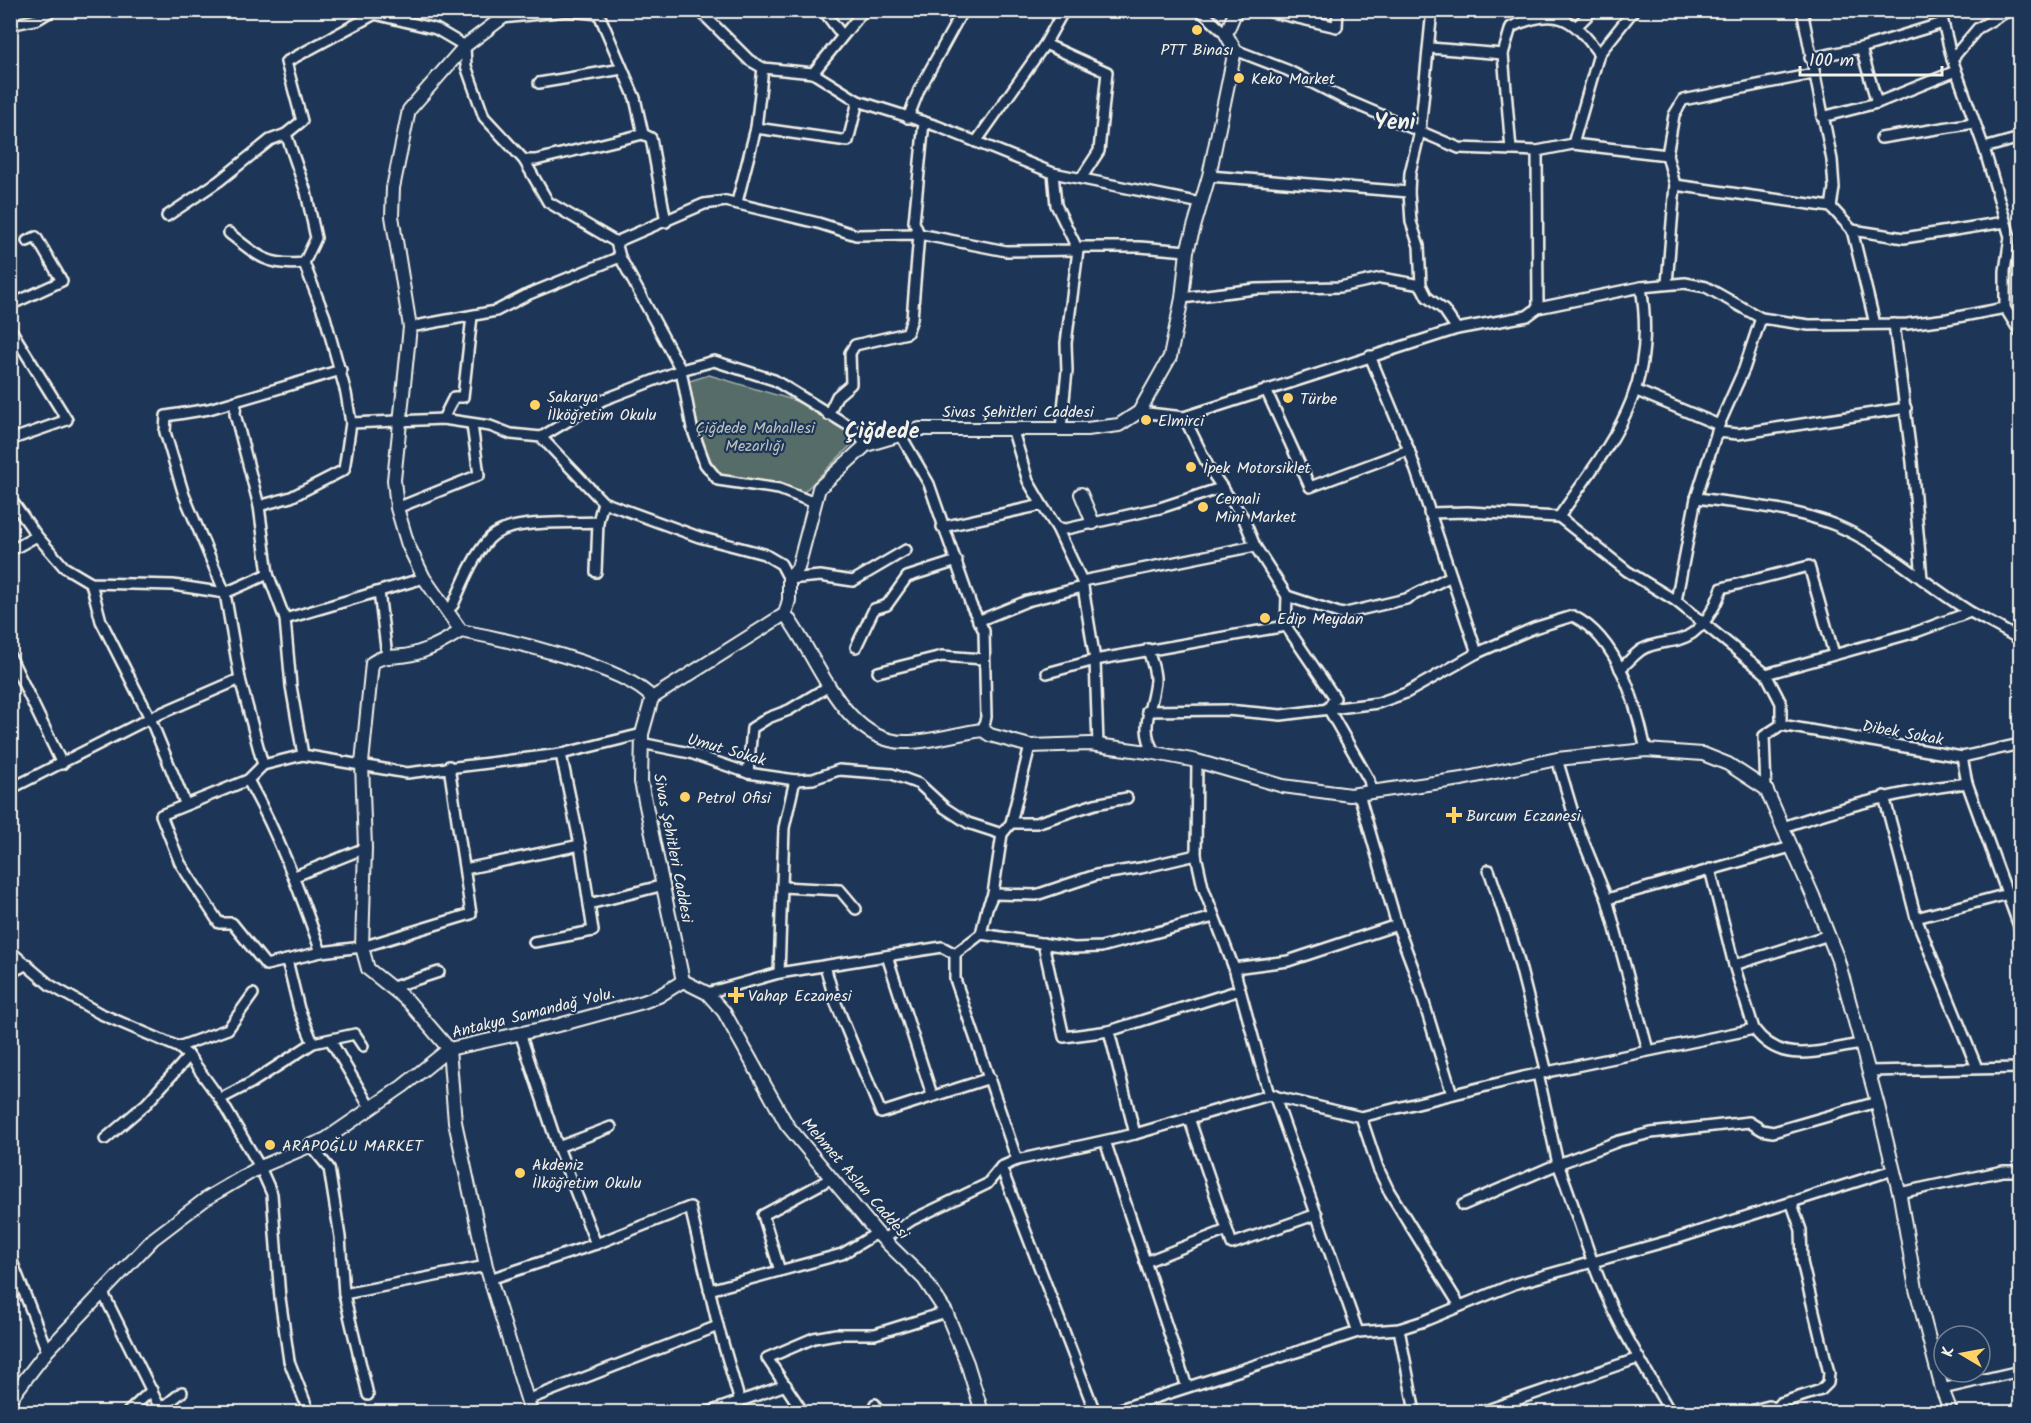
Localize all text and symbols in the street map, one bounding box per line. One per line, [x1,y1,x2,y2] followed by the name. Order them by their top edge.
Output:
[1190,23,1204,37] marker: PTT Binası
[1160,38,1234,63] place label: PTT Binası
[1800,39,1942,77] scale bar
[1809,47,1854,76] text: 100 m
[1251,67,1336,92] place label: Keko Market
[1232,71,1246,85] marker: Keko Market
[1375,106,1417,141] district label: Yeni
[547,385,657,428] place label: Sakarya İlköğretim Okulu
[1300,387,1337,412] place label: Türbe
[1281,391,1295,405] marker: Türbe
[528,398,542,412] marker: Sakarya İlköğretim Okulu
[942,400,1095,425] street label: Sivas Şehitleri Caddesi
[1158,409,1205,434] place label: Elmirci
[1139,413,1153,427] marker: Elmirci
[844,415,920,450] district label: Çiğdede
[695,416,816,459] park label: Çiğdede Mahallesi Mezarlığı
[1203,456,1312,481] place label: İpek Motorsiklet
[1184,460,1198,474] marker: İpek Motorsiklet
[1215,487,1297,530] place label: Cemali Mini Market
[1196,500,1210,514] marker: Cemali Mini Market
[1277,607,1364,632] place label: Edip Meydan
[1258,611,1272,625] marker: Edip Meydan
[1860,714,1946,753] street label: Dibek Sokak
[684,727,769,774] street label: Umut Sokak
[646,771,699,926] street label: Sivas Şehitleri Caddesi
[697,786,772,811] place label: Petrol Ofisi
[678,790,692,804] marker: Petrol Ofisi
[1466,804,1582,829] place label: Burcum Eczanesi
[1447,808,1461,822] marker: Burcum Eczanesi
[449,981,617,1046] street label: Antakya Samandağ Yolu.
[748,984,853,1009] place label: Vahap Eczanesi
[729,988,743,1002] marker: Vahap Eczanesi
[795,1112,916,1246] street label: Mehmet Aslan Caddesi
[282,1134,424,1159] place label: ARAPOĞLU MARKET
[263,1138,277,1152] marker: ARAPOĞLU MARKET
[532,1153,642,1196] place label: Akdeniz İlköğretim Okulu
[513,1166,527,1180] marker: Akdeniz İlköğretim Okulu
[1932,1324,1992,1384] north arrow
[1936,1344,1962,1359] text: K

